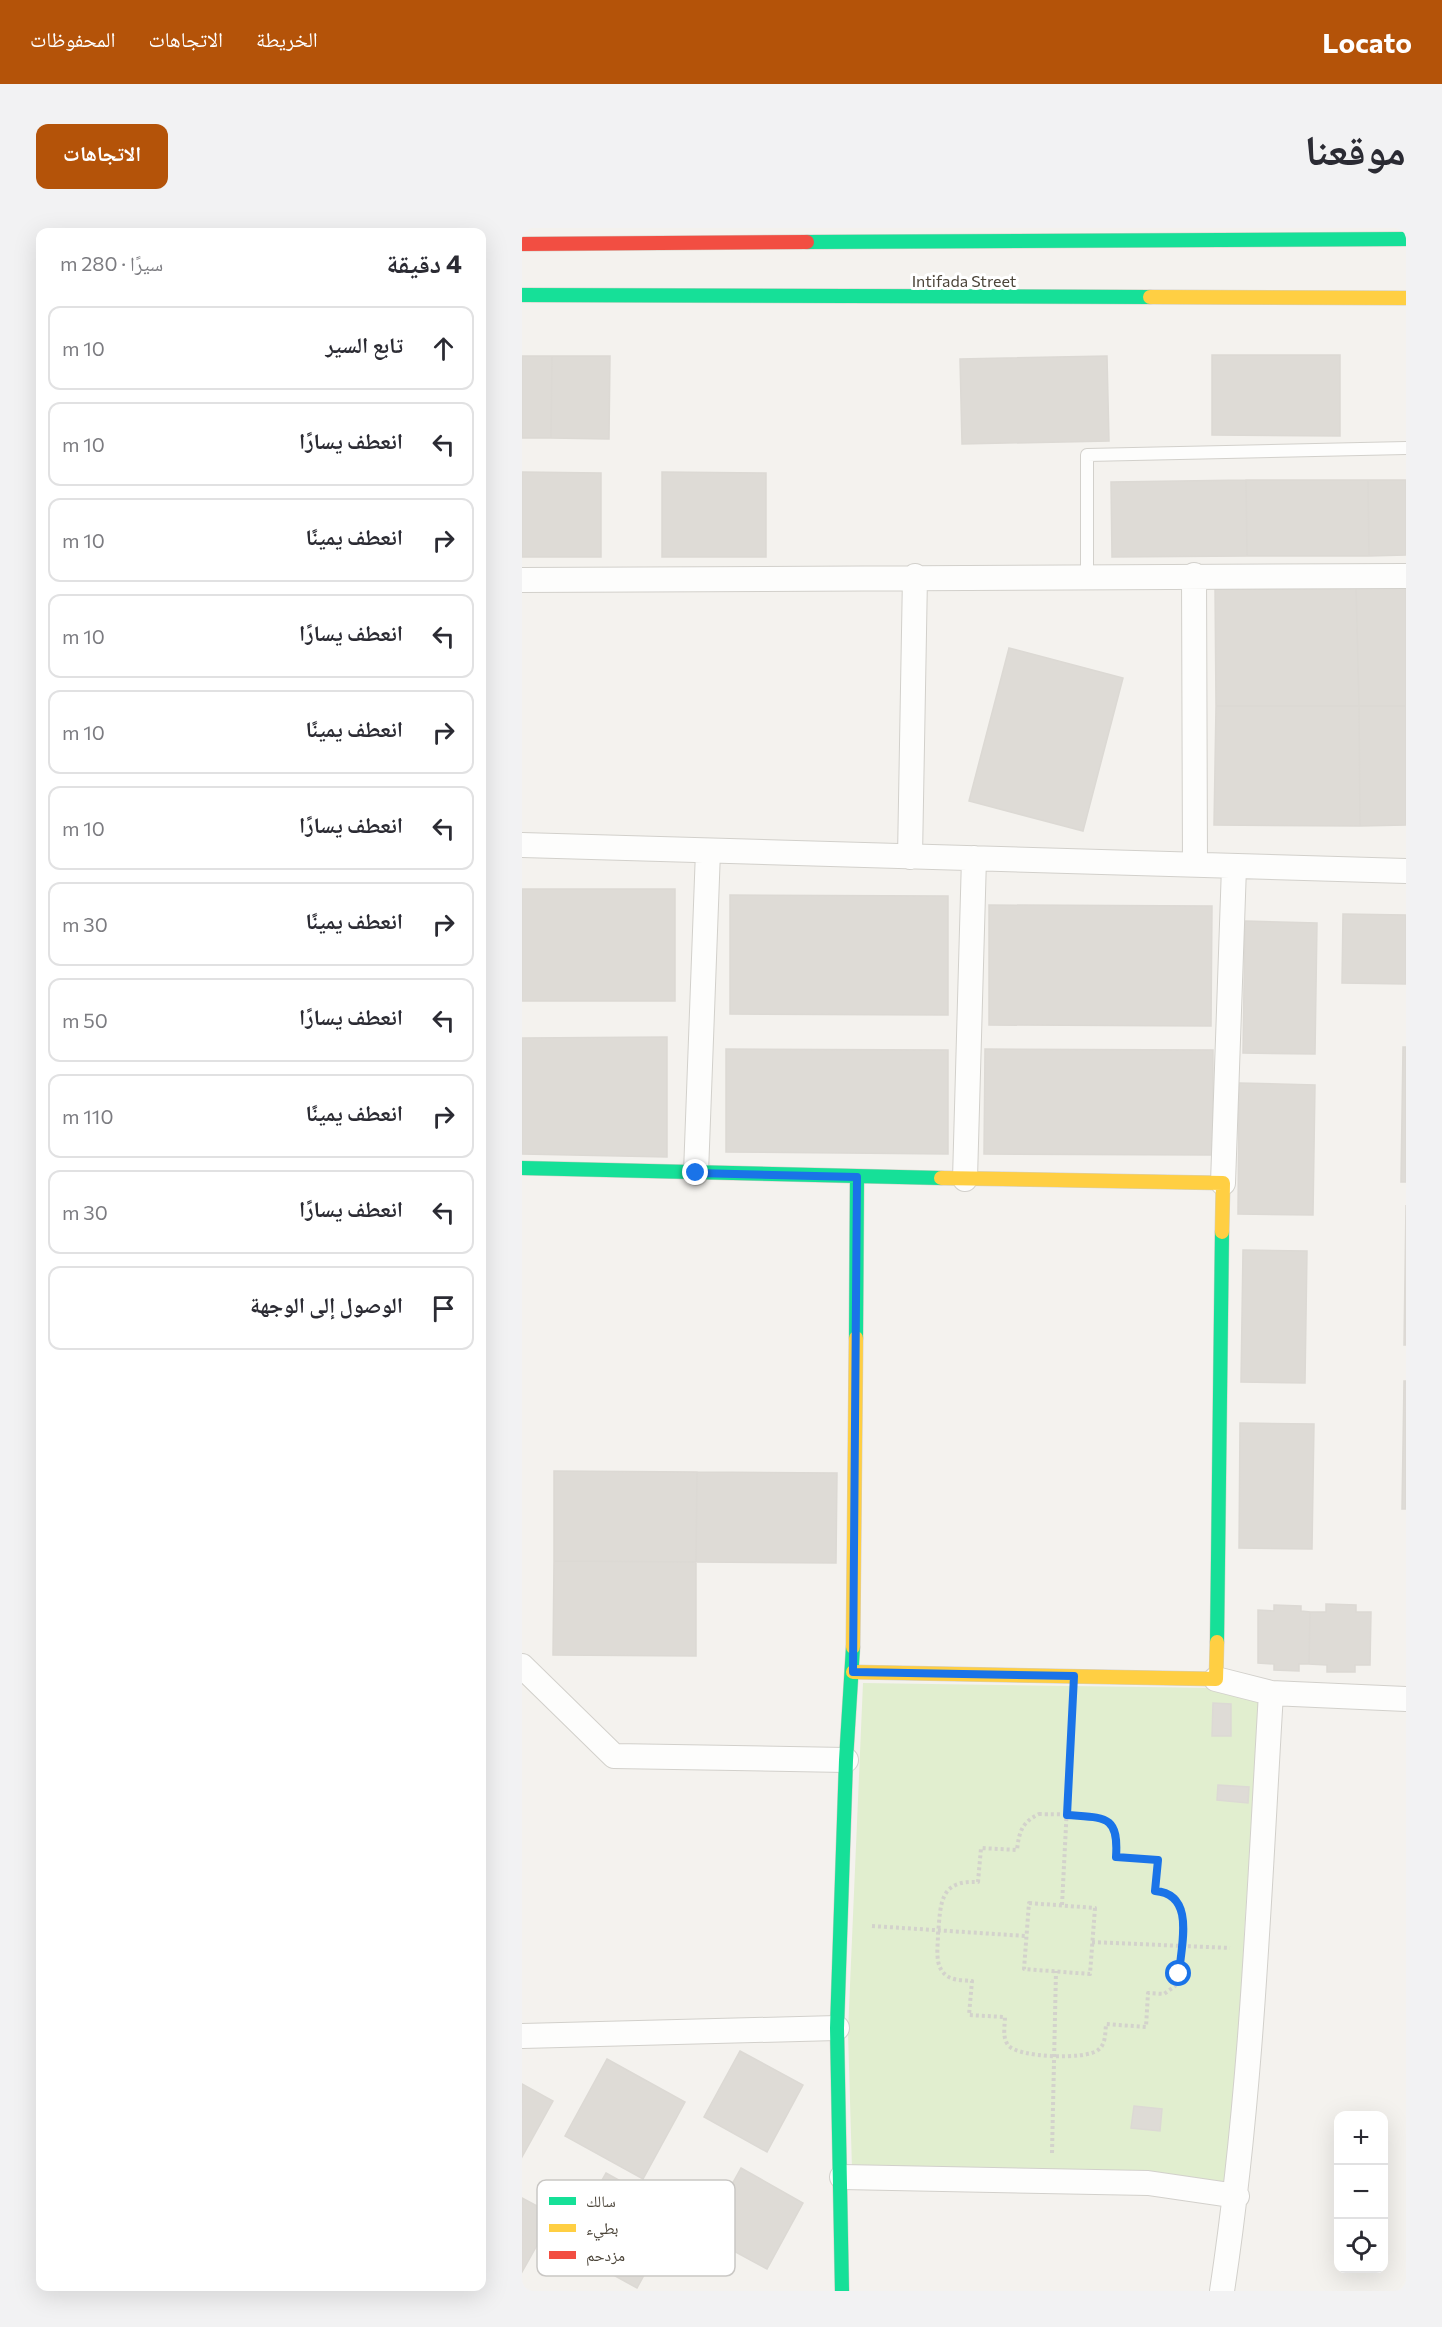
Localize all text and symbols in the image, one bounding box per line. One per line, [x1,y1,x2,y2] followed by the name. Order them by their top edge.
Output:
[1322,25,1412,59] text: Locato
[30,26,115,51] text: المحفوظات
[148,26,223,51] text: الاتجاهات
[256,26,318,51] text: الخريطة
[1305,122,1406,174] text: موقعنا
[36,124,168,189] button: الاتجاهات
[386,247,462,278] text: 4 دقيقة
[60,251,163,275] text: سيرًا · 280 m
[912,271,1017,290] street label: Intifada Street
[325,331,403,358] text: تابع السير
[427,332,460,365] icon: ahead
[62,336,105,360] text: 10 m
[299,427,403,454] text: انعطف يسارًا
[427,428,460,461] icon: left
[62,432,105,456] text: 10 m
[305,523,403,550] text: انعطف يمينًا
[427,524,460,557] icon: right
[62,528,105,552] text: 10 m
[299,619,403,646] text: انعطف يسارًا
[427,620,460,653] icon: left
[62,624,105,648] text: 10 m
[305,715,403,742] text: انعطف يمينًا
[427,716,460,749] icon: right
[62,720,105,744] text: 10 m
[299,811,403,838] text: انعطف يسارًا
[427,812,460,845] icon: left
[62,816,105,840] text: 10 m
[305,907,403,934] text: انعطف يمينًا
[427,908,460,941] icon: right
[62,912,108,936] text: 30 m
[299,1003,403,1030] text: انعطف يسارًا
[427,1004,460,1037] icon: left
[62,1008,108,1032] text: 50 m
[305,1099,403,1126] text: انعطف يمينًا
[427,1100,460,1133] icon: right
[62,1104,113,1128] text: 110 m
[682,1159,708,1185] route end
[299,1195,403,1222] text: انعطف يسارًا
[427,1196,460,1229] icon: left
[62,1200,108,1224] text: 30 m
[250,1291,403,1318] text: الوصول إلى الوجهة
[427,1292,460,1325] icon: arrive
[1165,1960,1191,1986] route start
[1334,2111,1388,2273] map controls
[1334,2111,1388,2165] button: +
[1334,2165,1388,2219] button: −
[537,2180,735,2276] legend
[586,2191,616,2210] text: سالك
[586,2218,618,2241] text: بطيء
[1334,2219,1388,2273] button: locate
[586,2245,625,2266] text: مزدحم

